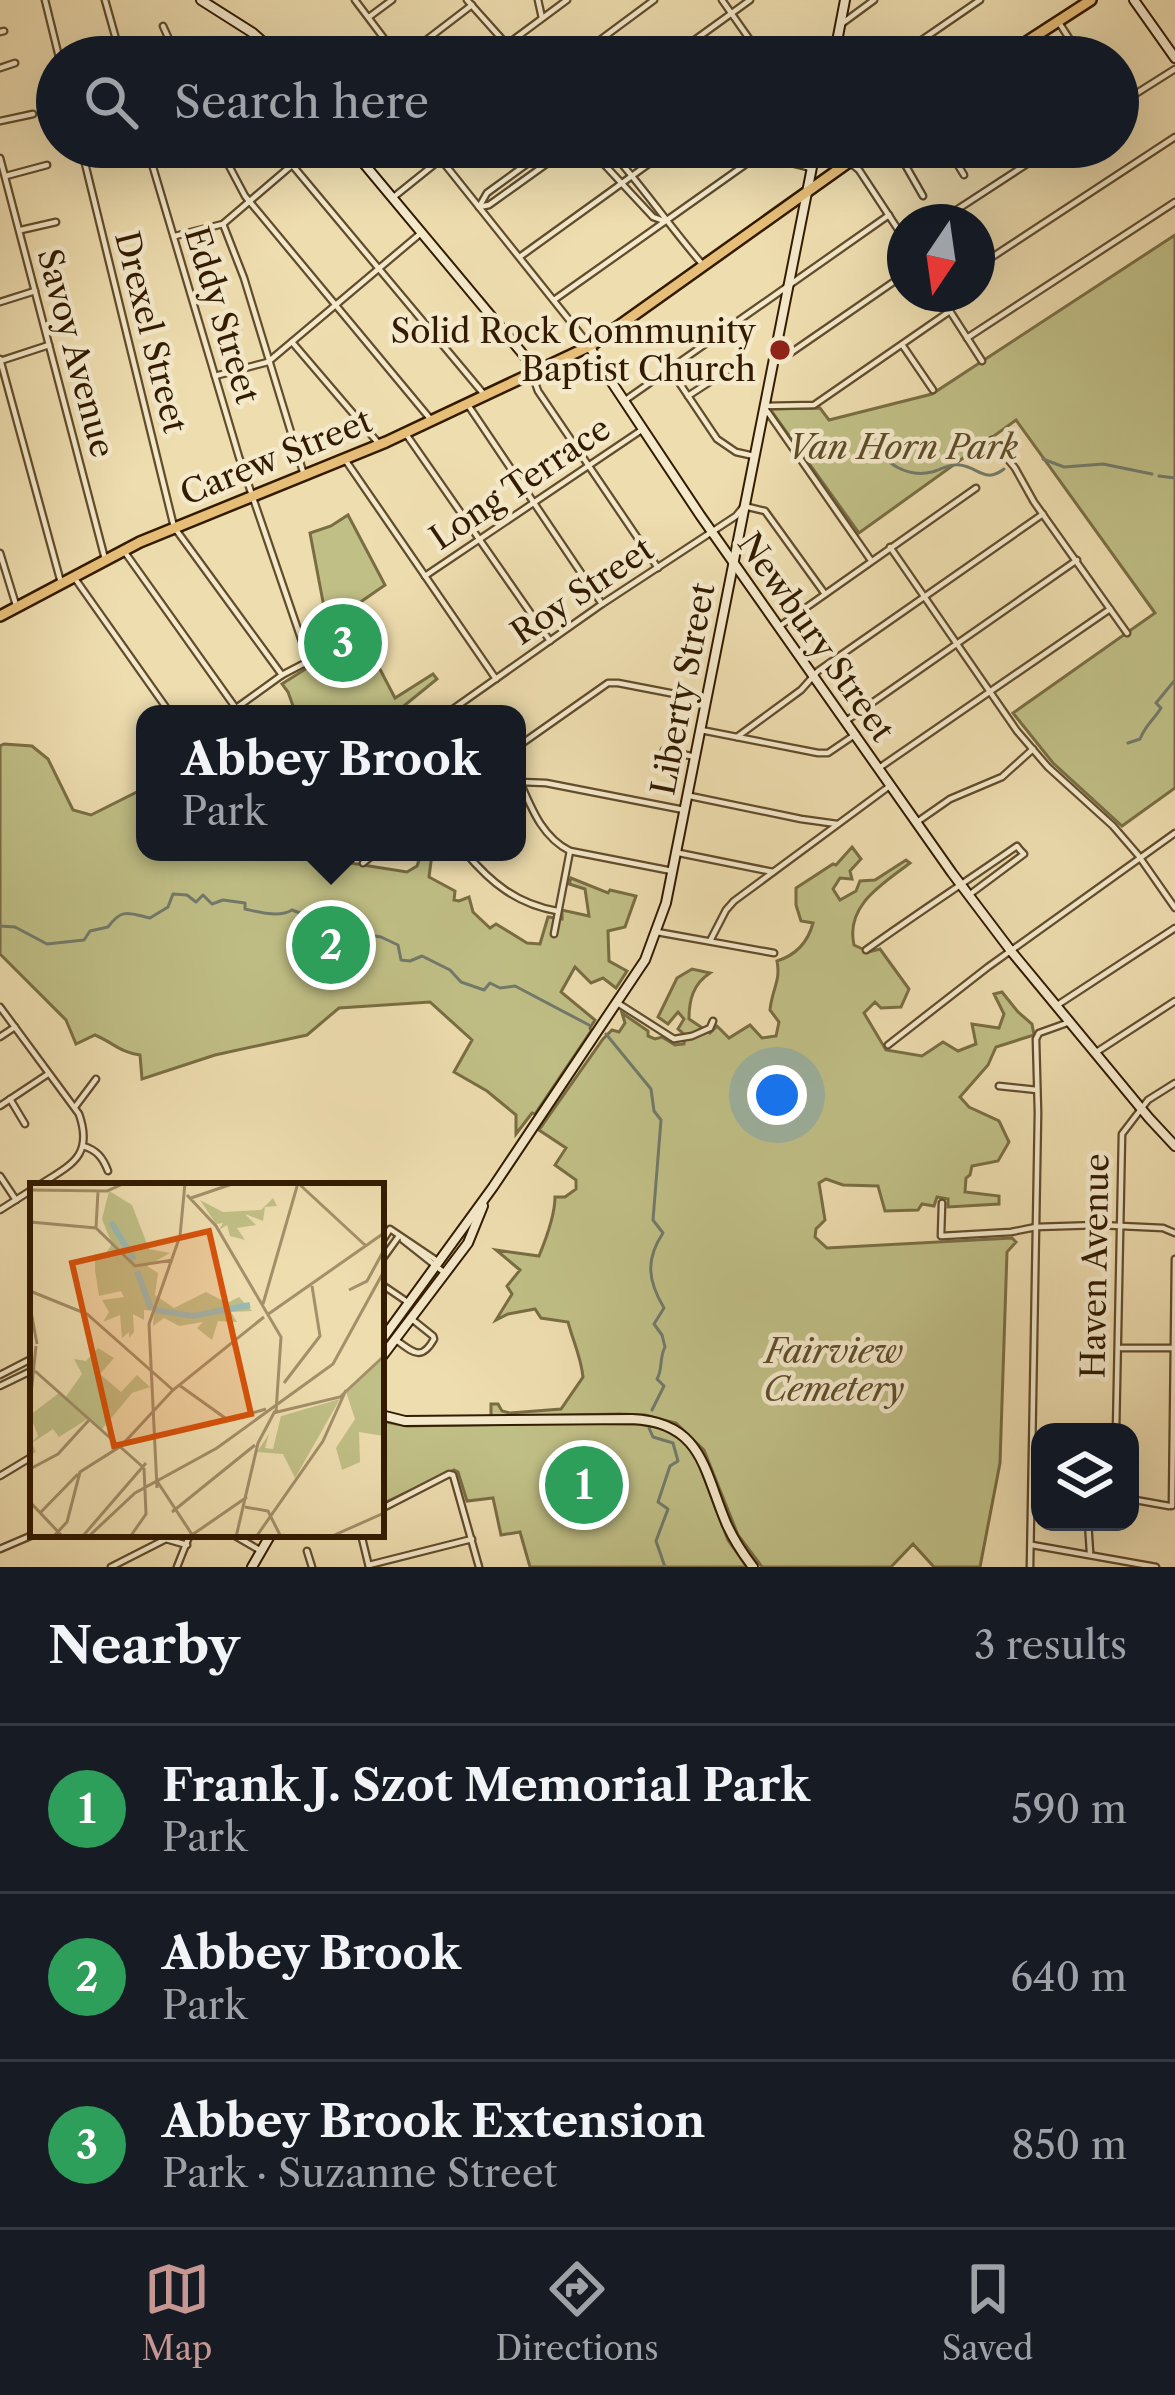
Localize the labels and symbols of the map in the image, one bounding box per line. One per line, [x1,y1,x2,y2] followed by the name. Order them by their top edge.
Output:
[887,204,995,312] north arrow
[176,222,268,408] street label: Eddy Street
[106,227,196,437] street label: Drexel Street
[28,244,124,462] street label: Savoy Avenue
[390,311,757,390] place label: Solid Rock Community Baptist Church
[767,337,793,363] marker: Solid Rock Community Baptist Church
[174,400,378,514] street label: Carew Street
[422,408,618,558] street label: Long Terrace
[788,427,1018,468] park label: Van Horn Park
[729,525,903,750] street label: Newbury Street
[503,528,661,654] street label: Roy Street
[642,579,724,799] street label: Liberty Street
[304,598,382,688] pin: 3
[292,900,370,990] pin: 2
[747,1065,807,1125] your location
[1073,1153,1117,1379] street label: Haven Avenue
[30,1183,384,1537] inset map
[762,1331,905,1410] park label: Fairview Cemetery
[545,1440,623,1530] pin: 1

